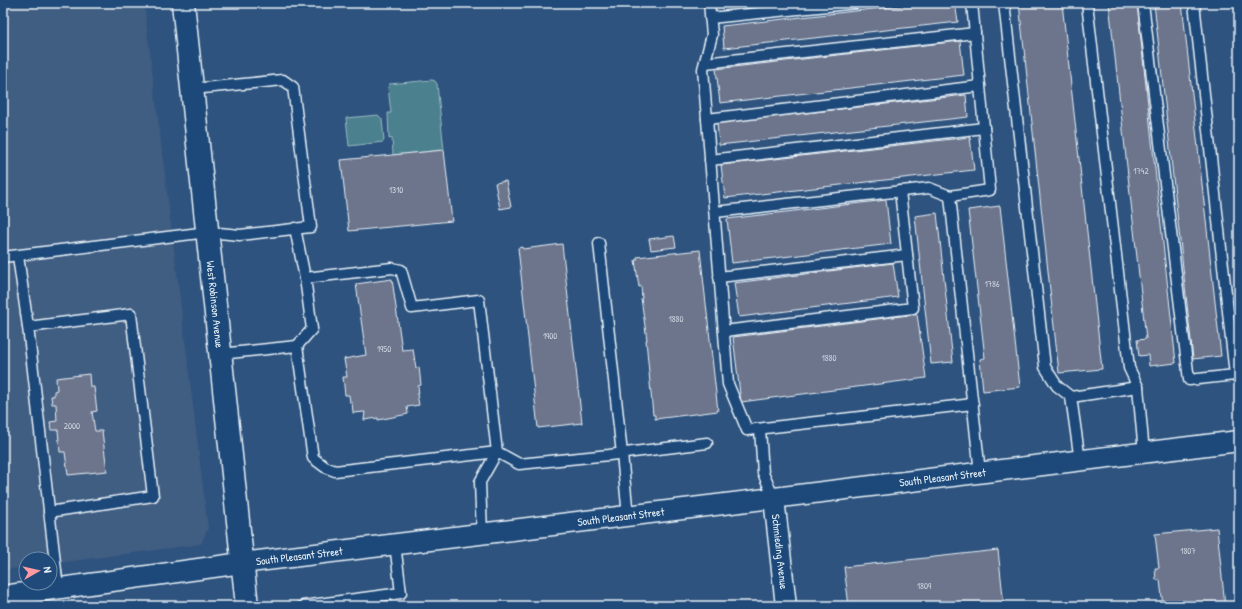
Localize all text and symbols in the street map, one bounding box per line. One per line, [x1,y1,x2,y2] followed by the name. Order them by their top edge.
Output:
[1133,165,1149,177] house number: 1742
[389,184,403,196] house number: 1310
[203,260,227,349] street label: West Robinson Avenue
[984,278,1000,290] house number: 1786
[668,313,684,325] house number: 1880
[543,330,557,342] house number: 1900
[377,343,391,355] house number: 1950
[821,352,837,364] house number: 1880
[64,420,80,432] house number: 2000
[898,465,987,490] street label: South Pleasant Street
[577,504,665,529] street label: South Pleasant Street
[769,513,791,591] street label: Schmieding Avenue
[255,544,344,568] street label: South Pleasant Street
[1180,545,1196,557] house number: 1807
[18,551,58,591] north arrow
[41,566,55,574] text: N
[917,580,932,592] house number: 1809

